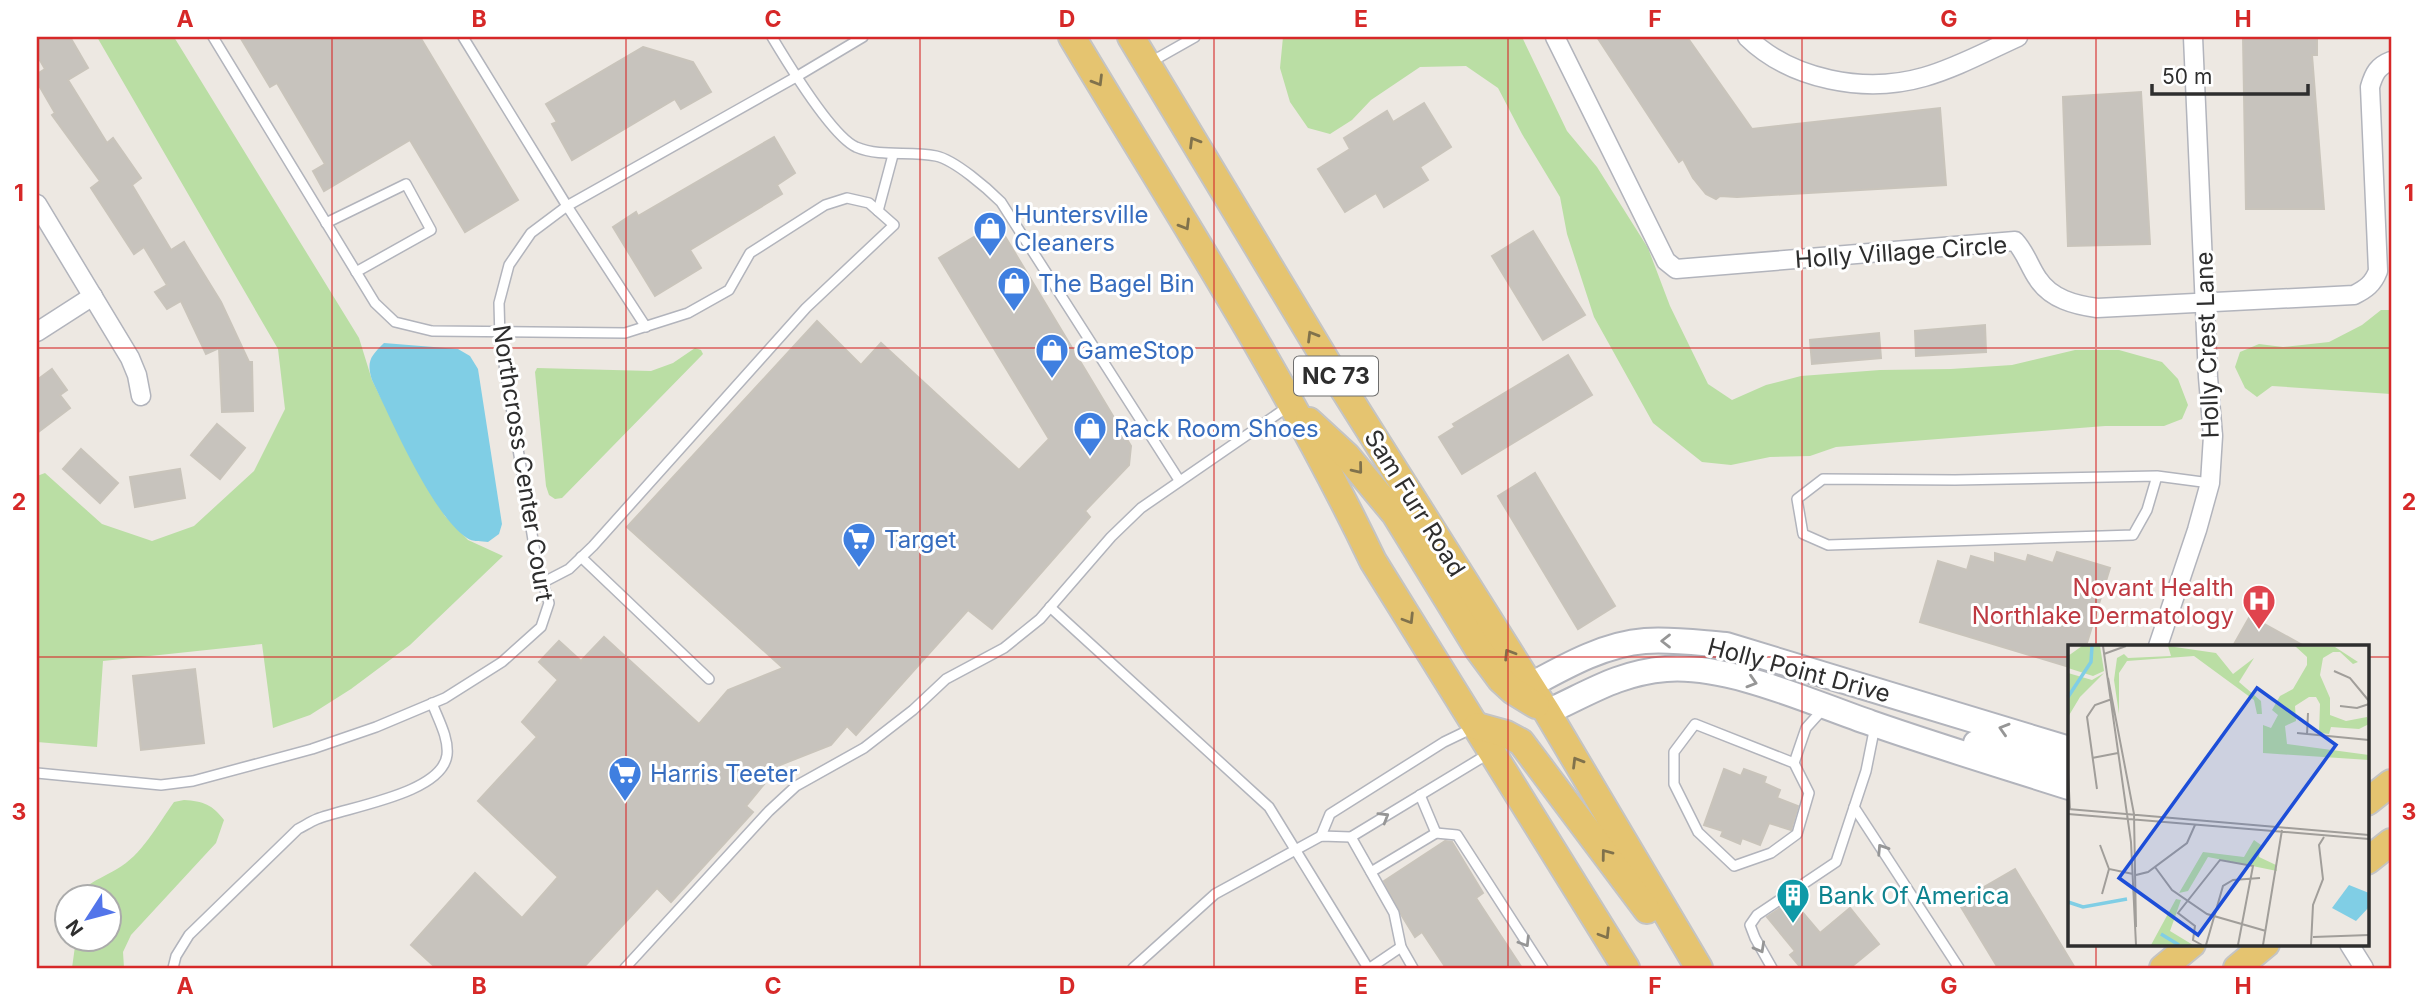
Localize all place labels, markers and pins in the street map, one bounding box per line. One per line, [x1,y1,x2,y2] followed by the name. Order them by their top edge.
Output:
[1014,200,1148,257] place label: Huntersville Cleaners
[971,209,1009,258] shop icon: Huntersville Cleaners
[995,264,1033,313] shop icon: The Bagel Bin
[1038,269,1195,298] place label: The Bagel Bin
[1033,331,1071,380] shop icon: GameStop
[1076,336,1195,365] place label: GameStop
[1071,409,1109,458] shop icon: Rack Room Shoes
[1114,414,1319,443] place label: Rack Room Shoes
[840,520,878,569] supermarket icon: Target
[884,525,957,554] place label: Target
[1972,573,2234,630] place label: Novant Health Northlake Dermatology
[2240,582,2278,631] hospital icon: Novant Health Northlake Dermatology
[606,754,644,803] supermarket icon: Harris Teeter
[650,759,798,788] place label: Harris Teeter
[1774,876,1812,925] building icon: Bank Of America
[1818,881,2009,910] place label: Bank Of America

